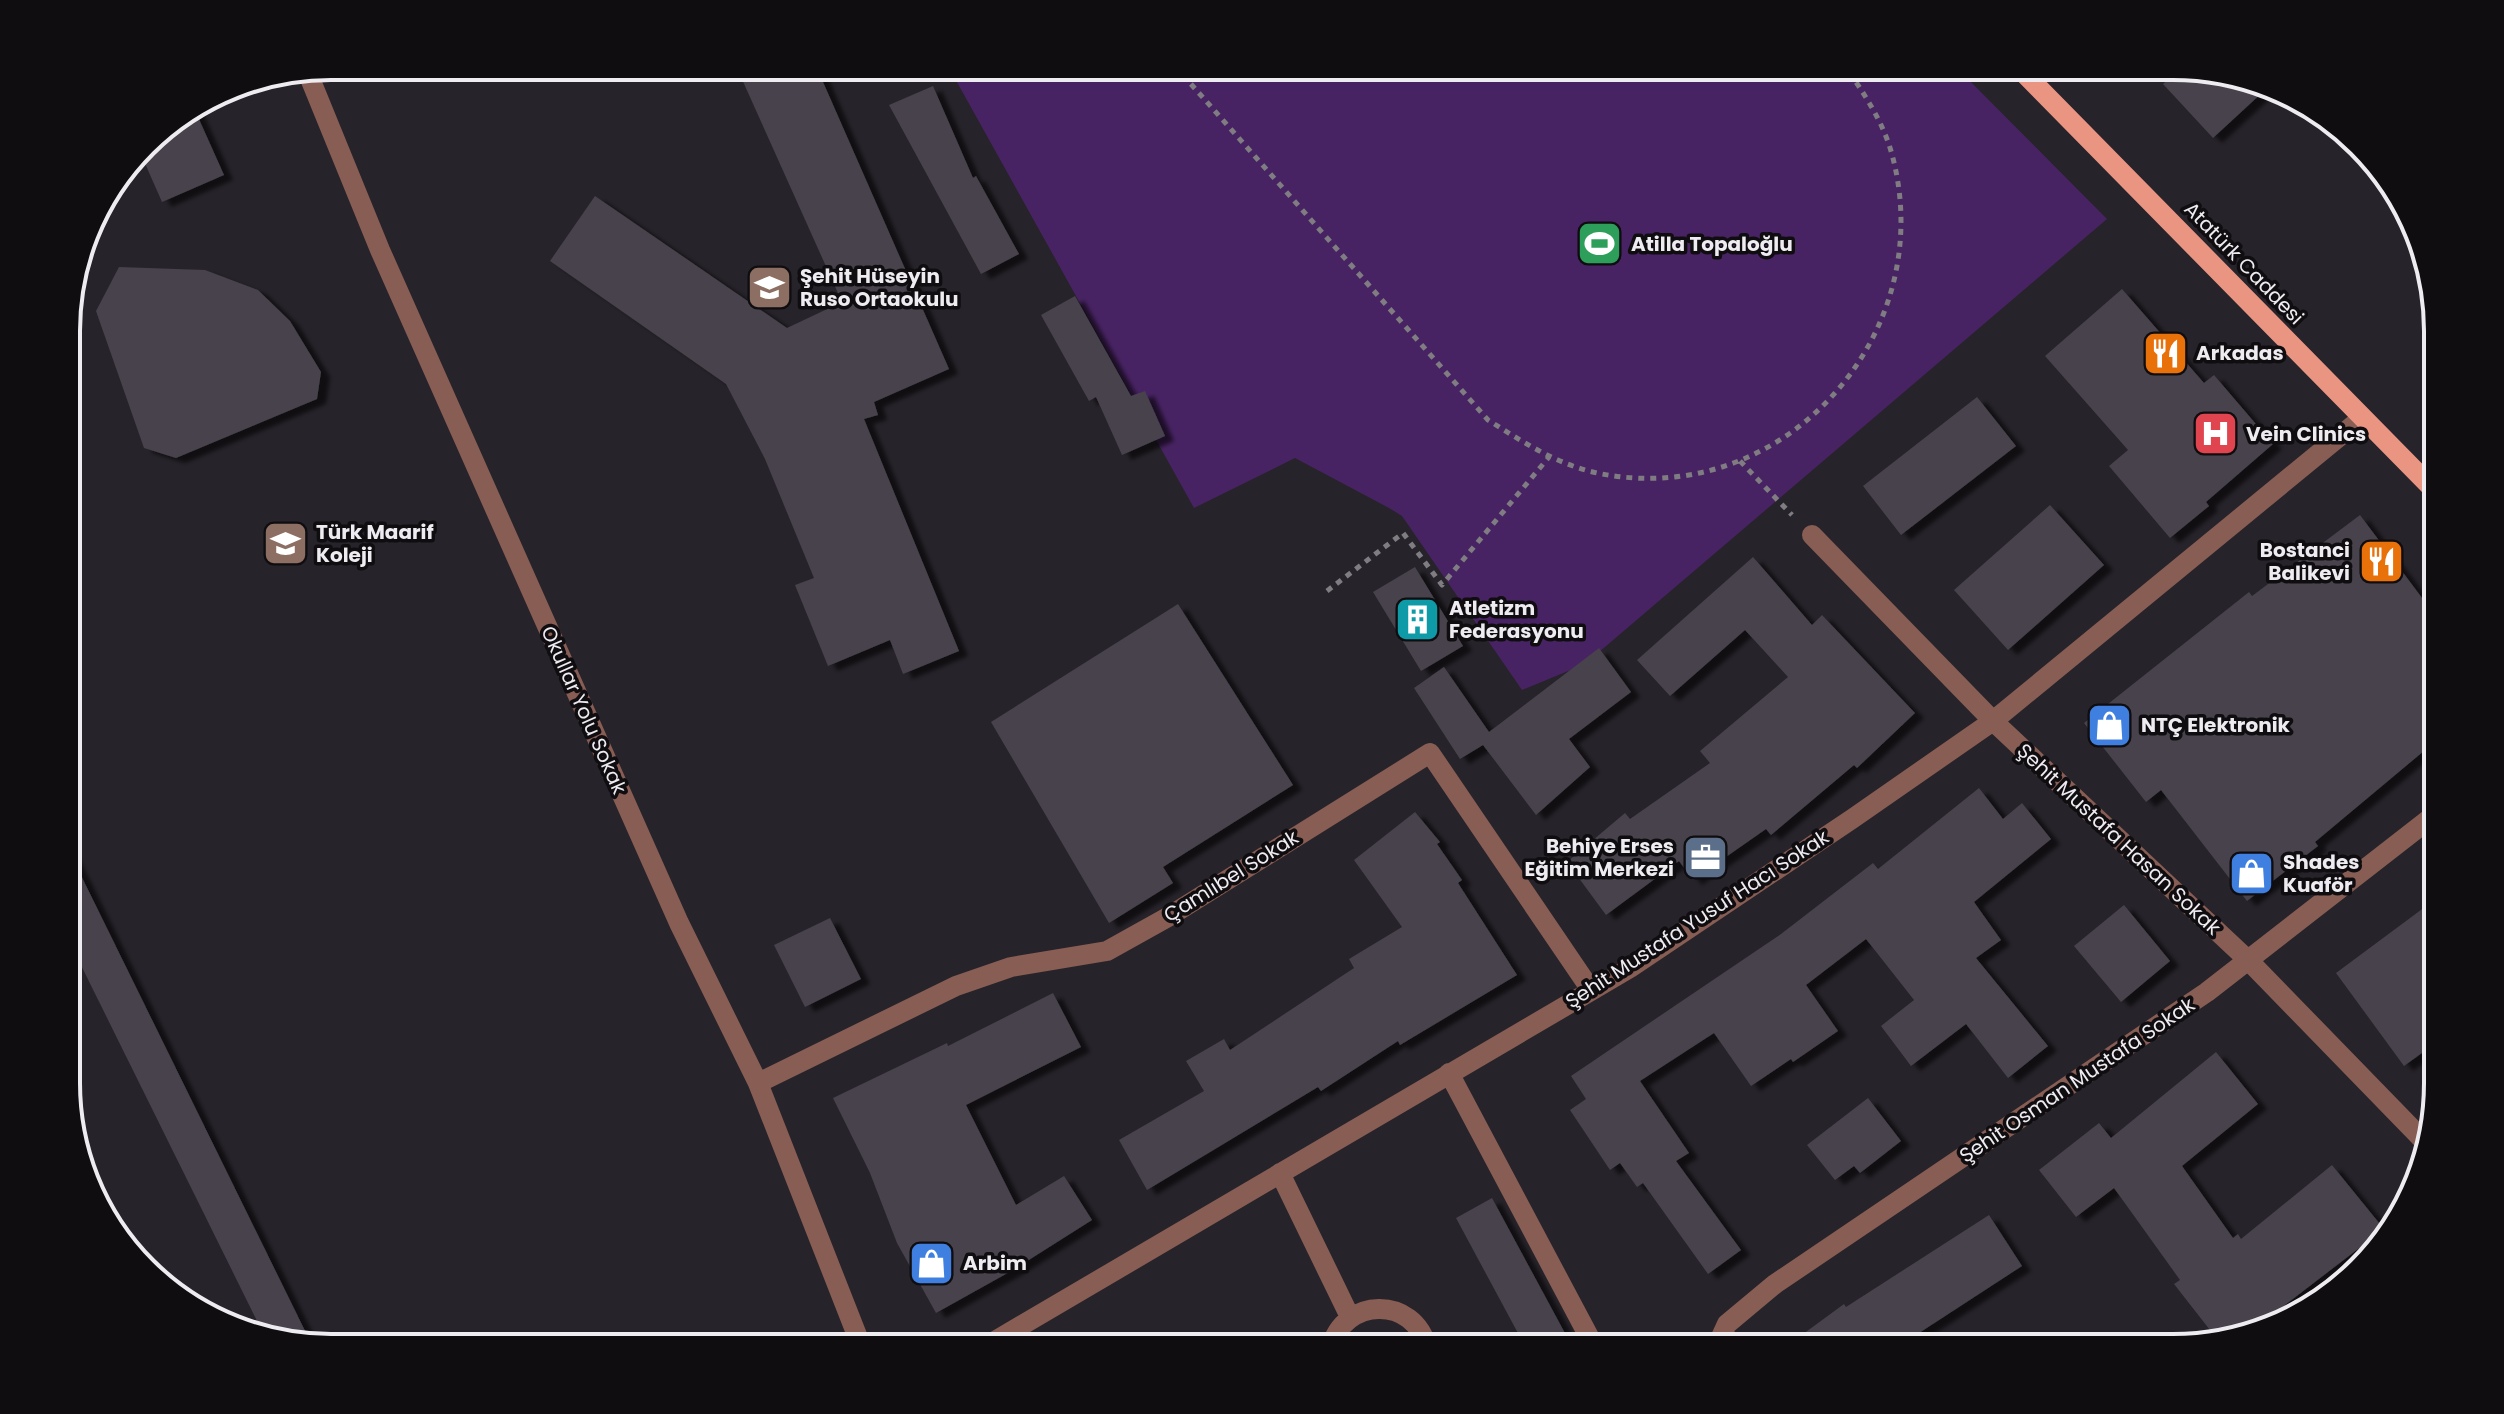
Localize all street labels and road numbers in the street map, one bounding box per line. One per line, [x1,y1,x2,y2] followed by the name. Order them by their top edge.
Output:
[2178,195,2310,331] street label: Atatürk Caddesi
[534,622,634,799] street label: Okullar Yolu Sokak
[2011,737,2228,942] street label: Şehit Mustafa Hasan Sokak
[1158,823,1304,929] street label: Çamlıbel Sokak
[1560,823,1835,1015] street label: Şehit Mustafa Yusuf Hacı Sokak
[1954,990,2201,1169] street label: Şehit Osman Mustafa Sokak

